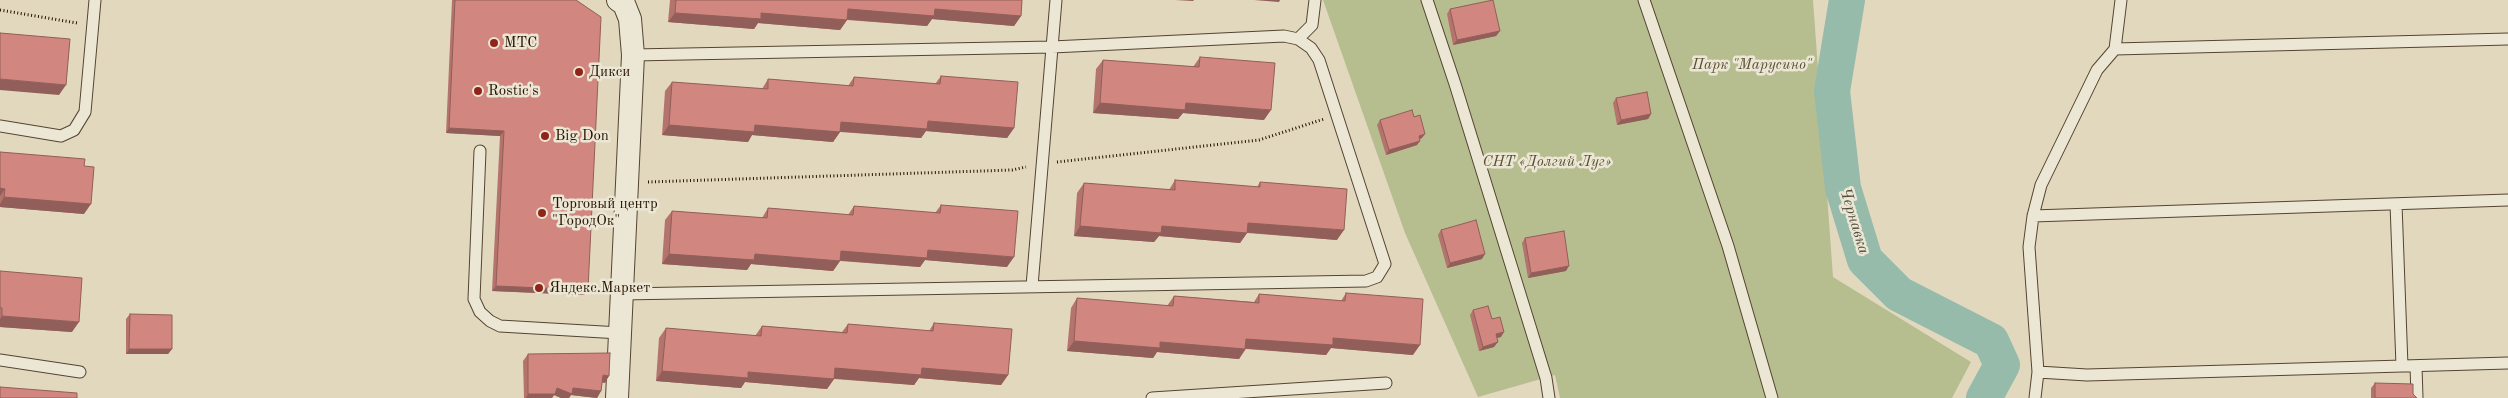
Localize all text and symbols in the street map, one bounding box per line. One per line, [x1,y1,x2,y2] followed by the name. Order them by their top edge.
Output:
[504,34,537,52] place label: МТС
[488,37,500,49] marker: МТС
[1692,56,1812,74] park label: Парк "Марусино"
[589,63,630,81] place label: Дикси
[573,66,585,78] marker: Дикси
[488,82,539,100] place label: Rostic's
[472,85,484,97] marker: Rostic's
[555,127,609,145] place label: Big Don
[539,130,551,142] marker: Big Don
[1483,153,1611,171] park label: СНТ «Долгий Луг»
[1835,185,1873,257] water label: Чернавка
[552,195,658,230] place label: Торговый центр "ГородОк"
[536,207,548,219] marker: Торговый центр "ГородОк"
[549,279,650,297] place label: Яндекс.Маркет
[533,282,545,294] marker: Яндекс.Маркет

